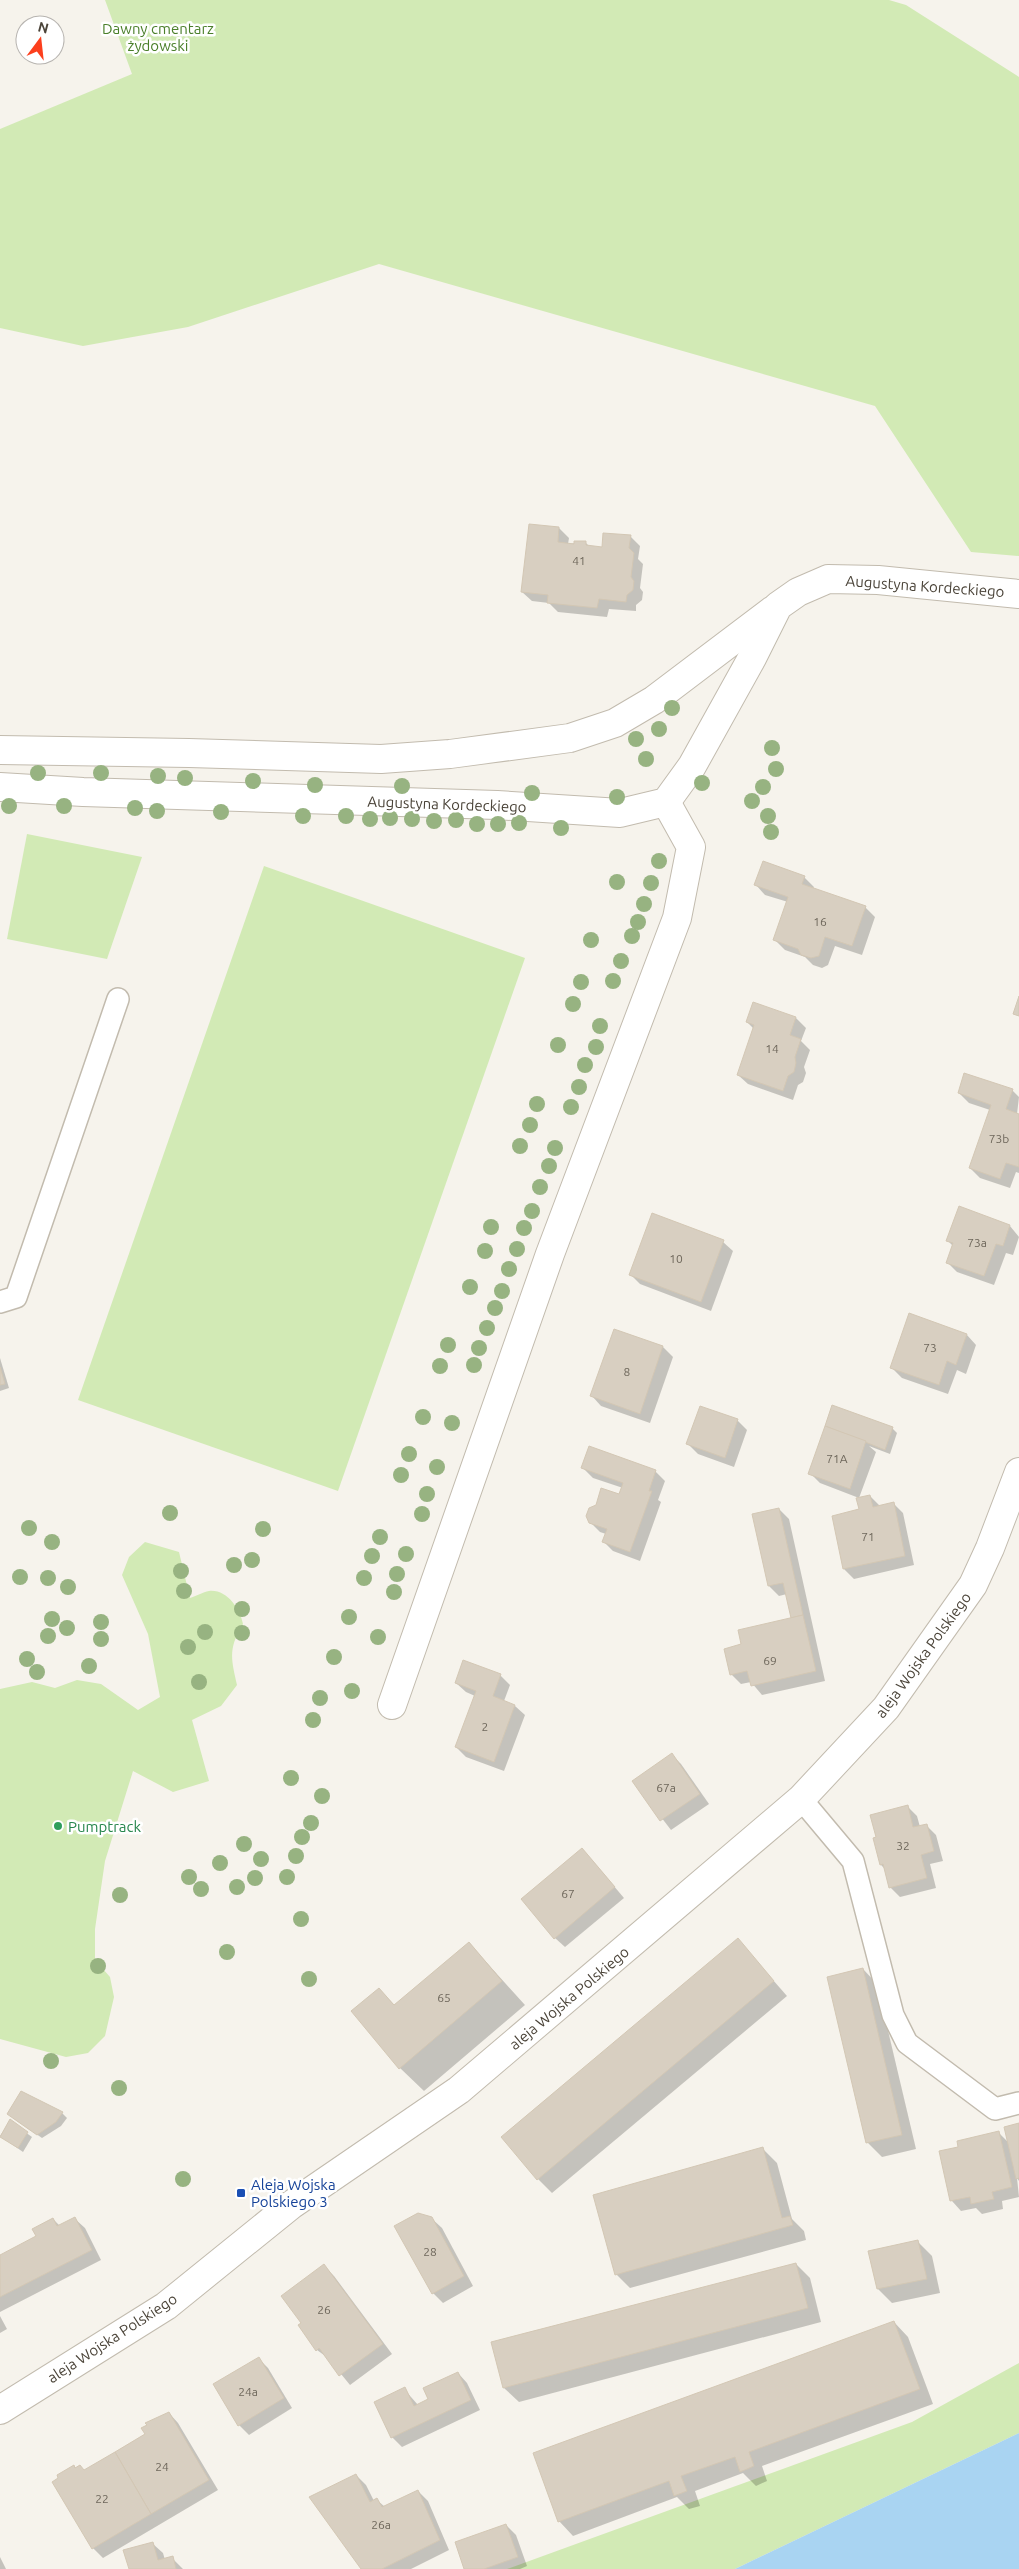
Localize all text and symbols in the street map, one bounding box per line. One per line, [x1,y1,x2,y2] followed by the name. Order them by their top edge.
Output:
[15,15,65,65] north arrow
[36,18,50,37] text: N
[102,20,214,54] park label: Dawny cmentarz żydowski
[572,554,586,567] house number: 41
[845,572,1005,600] street label: Augustyna Kordeckiego
[367,793,527,815] street label: Augustyna Kordeckiego
[813,915,827,928] house number: 16
[765,1042,779,1055] house number: 14
[989,1132,1009,1145] house number: 73b
[967,1236,987,1249] house number: 73a
[669,1252,683,1265] house number: 10
[923,1341,937,1354] house number: 73
[624,1365,631,1378] house number: 8
[826,1452,848,1465] house number: 71A
[861,1530,875,1543] house number: 71
[872,1589,974,1721] street label: aleja Wojska Polskiego
[763,1654,777,1667] house number: 69
[482,1720,488,1733] house number: 2
[656,1781,676,1794] house number: 67a
[68,1818,142,1835] place label: Pumptrack
[52,1820,64,1832] marker: Pumptrack
[896,1839,910,1852] house number: 32
[561,1887,575,1900] house number: 67
[506,1943,632,2053] street label: aleja Wojska Polskiego
[437,1991,451,2004] house number: 65
[251,2176,336,2210] place label: Aleja Wojska Polskiego 3
[235,2187,247,2199] marker: Aleja Wojska Polskiego 3
[423,2245,437,2258] house number: 28
[44,2290,180,2386] street label: aleja Wojska Polskiego
[317,2303,331,2316] house number: 26
[238,2385,258,2398] house number: 24a
[155,2460,169,2473] house number: 24
[95,2492,109,2505] house number: 22
[371,2518,391,2531] house number: 26a

